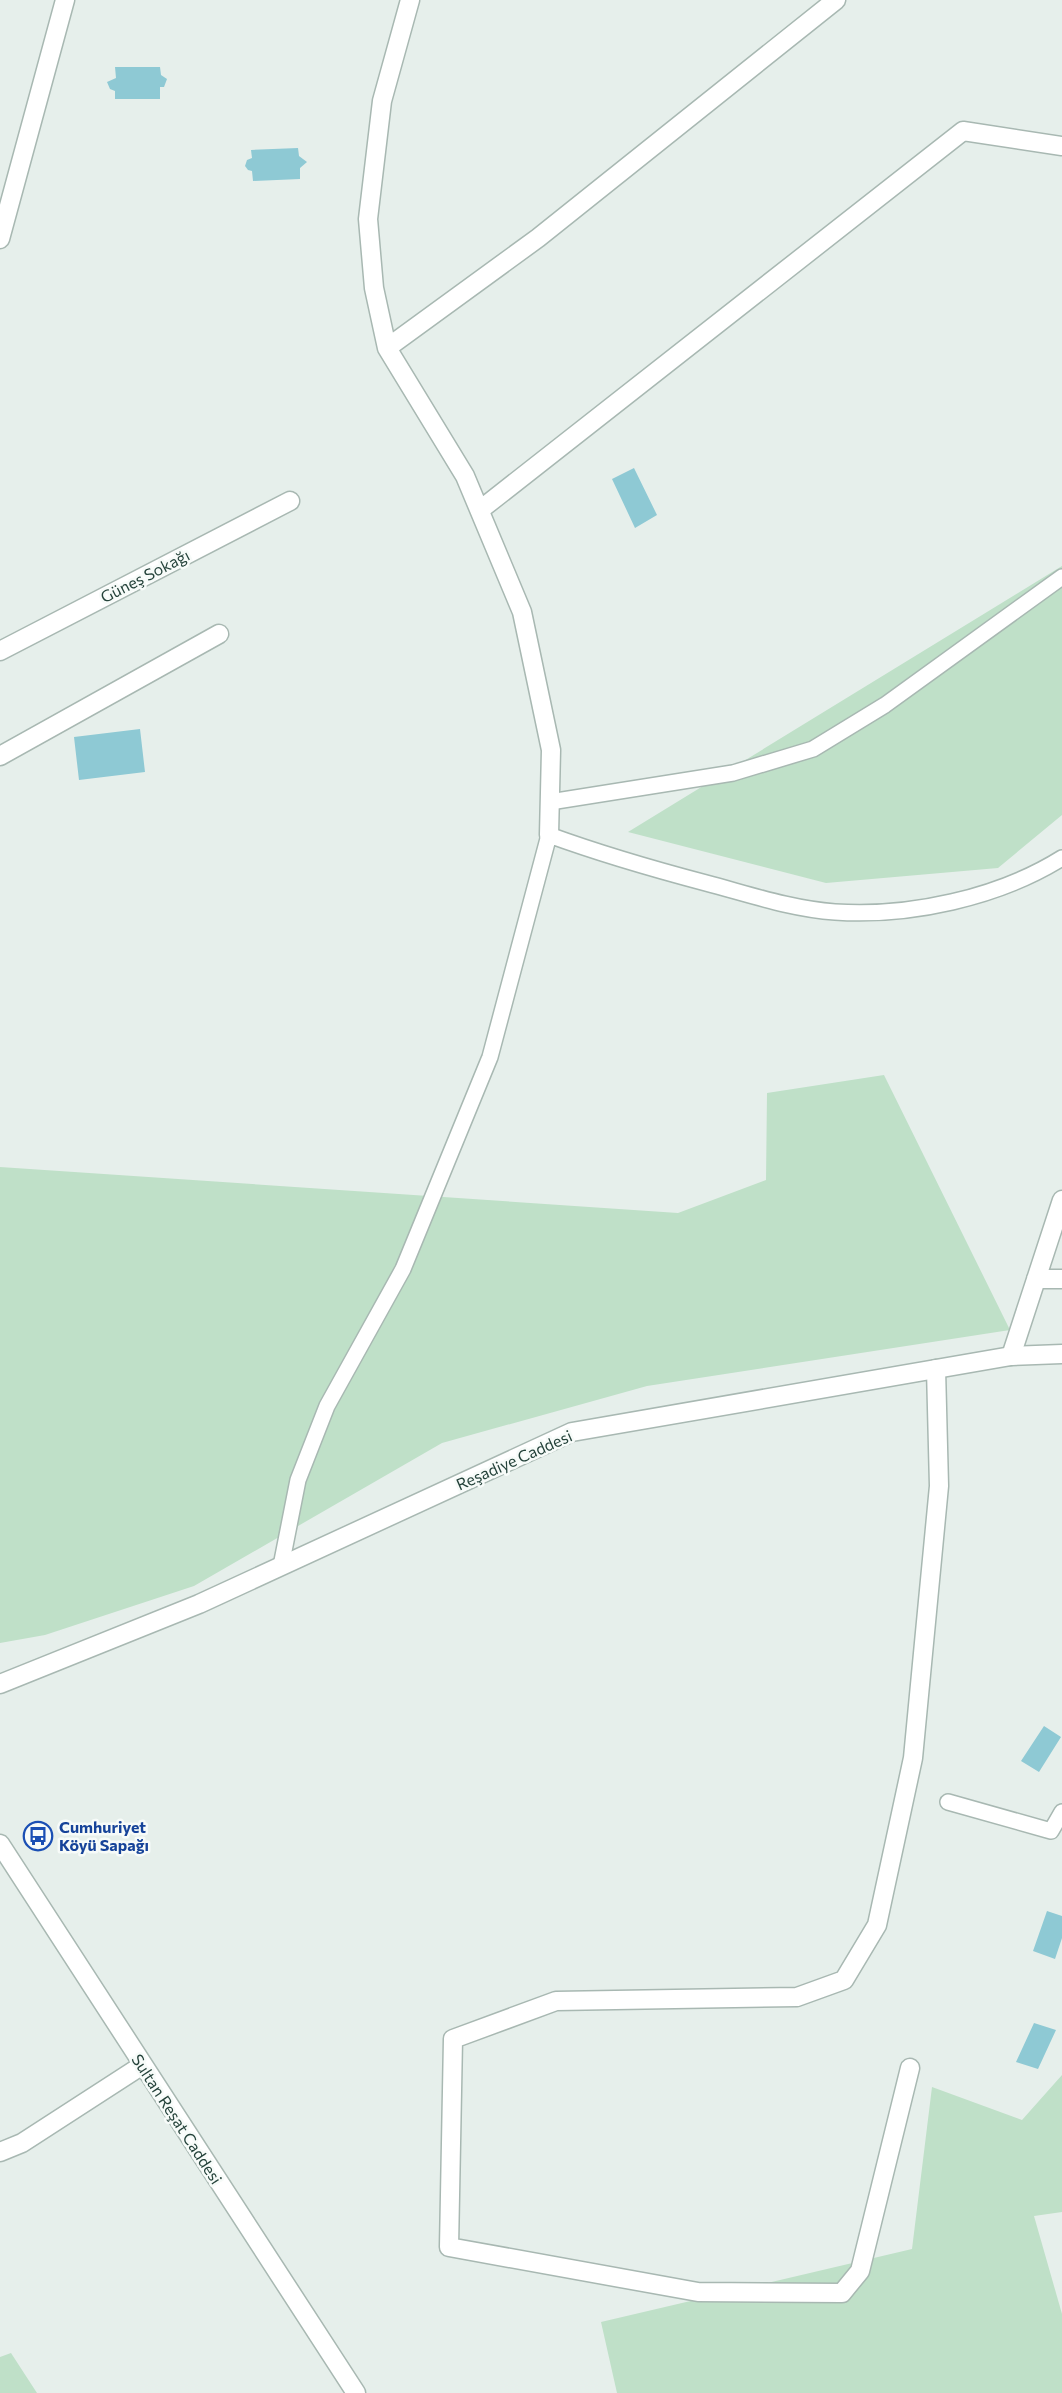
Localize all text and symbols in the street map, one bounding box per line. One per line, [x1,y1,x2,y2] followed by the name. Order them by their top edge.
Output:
[97,545,192,606] street label: Güneş Sokağı
[453,1425,575,1494] street label: Reşadiye Caddesi
[59,1817,149,1854] place label: Cumhuriyet Köyü Sapağı
[22,1820,54,1852] bus stop icon: Cumhuriyet Köyü Sapağı
[128,2050,227,2187] street label: Sultan Reşat Caddesi

